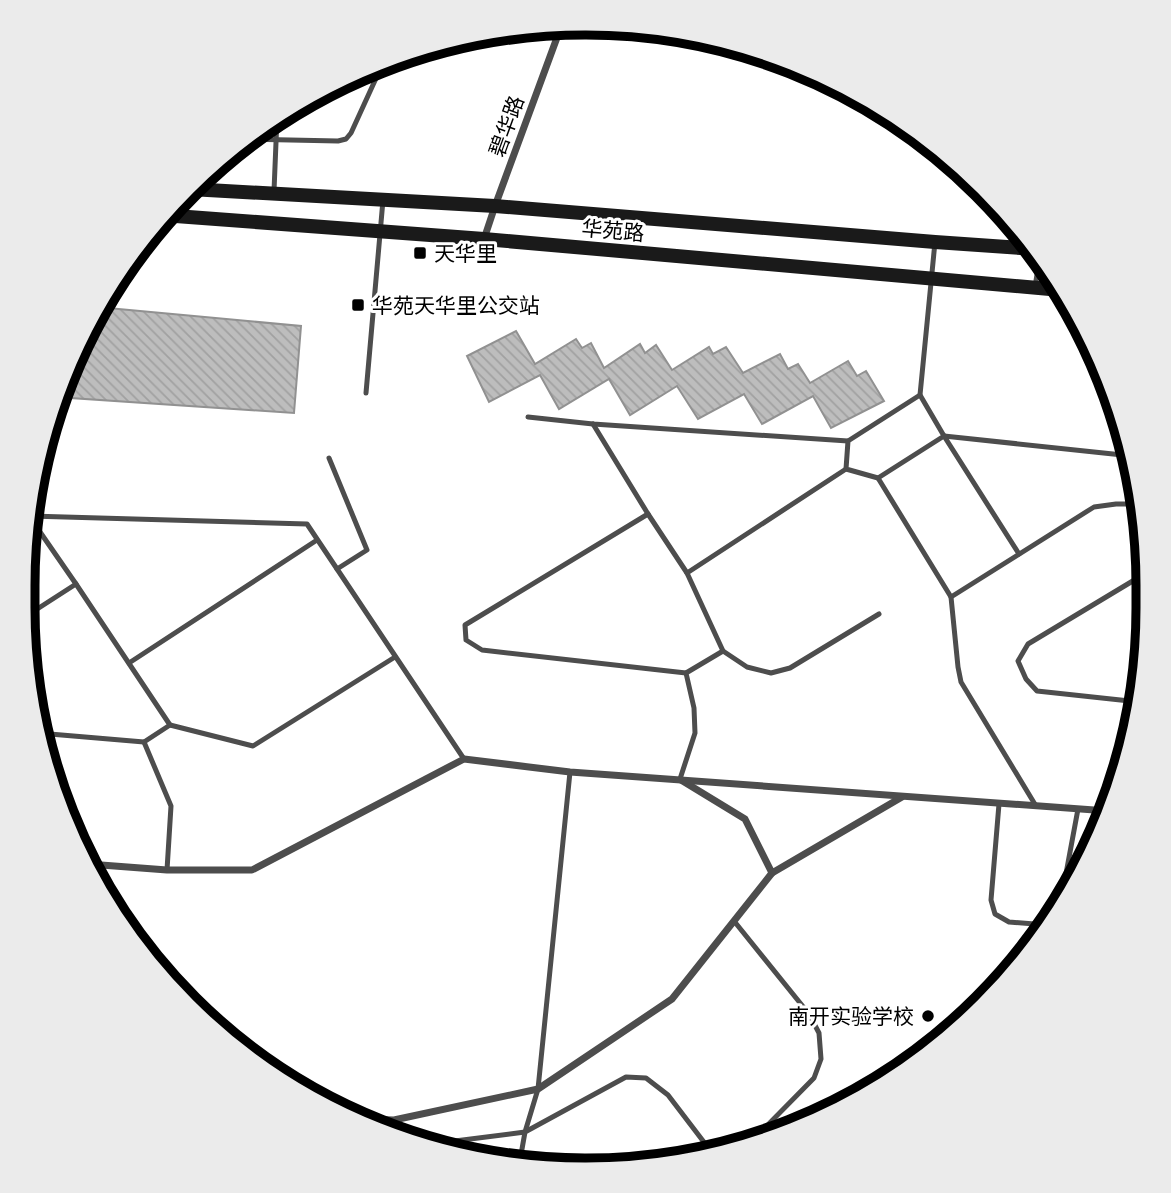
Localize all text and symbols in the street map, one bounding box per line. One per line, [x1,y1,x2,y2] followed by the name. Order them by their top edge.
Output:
[482,92,530,160] street label: 碧华路
[580,213,646,247] street label: 华苑路
[434,239,497,267] place label: 天华里
[412,245,428,261] marker: 天华里
[372,291,540,319] place label: 华苑天华里公交站
[350,297,366,313] marker: 华苑天华里公交站
[788,1002,914,1030] place label: 南开实验学校
[920,1008,936,1024] marker: 南开实验学校

